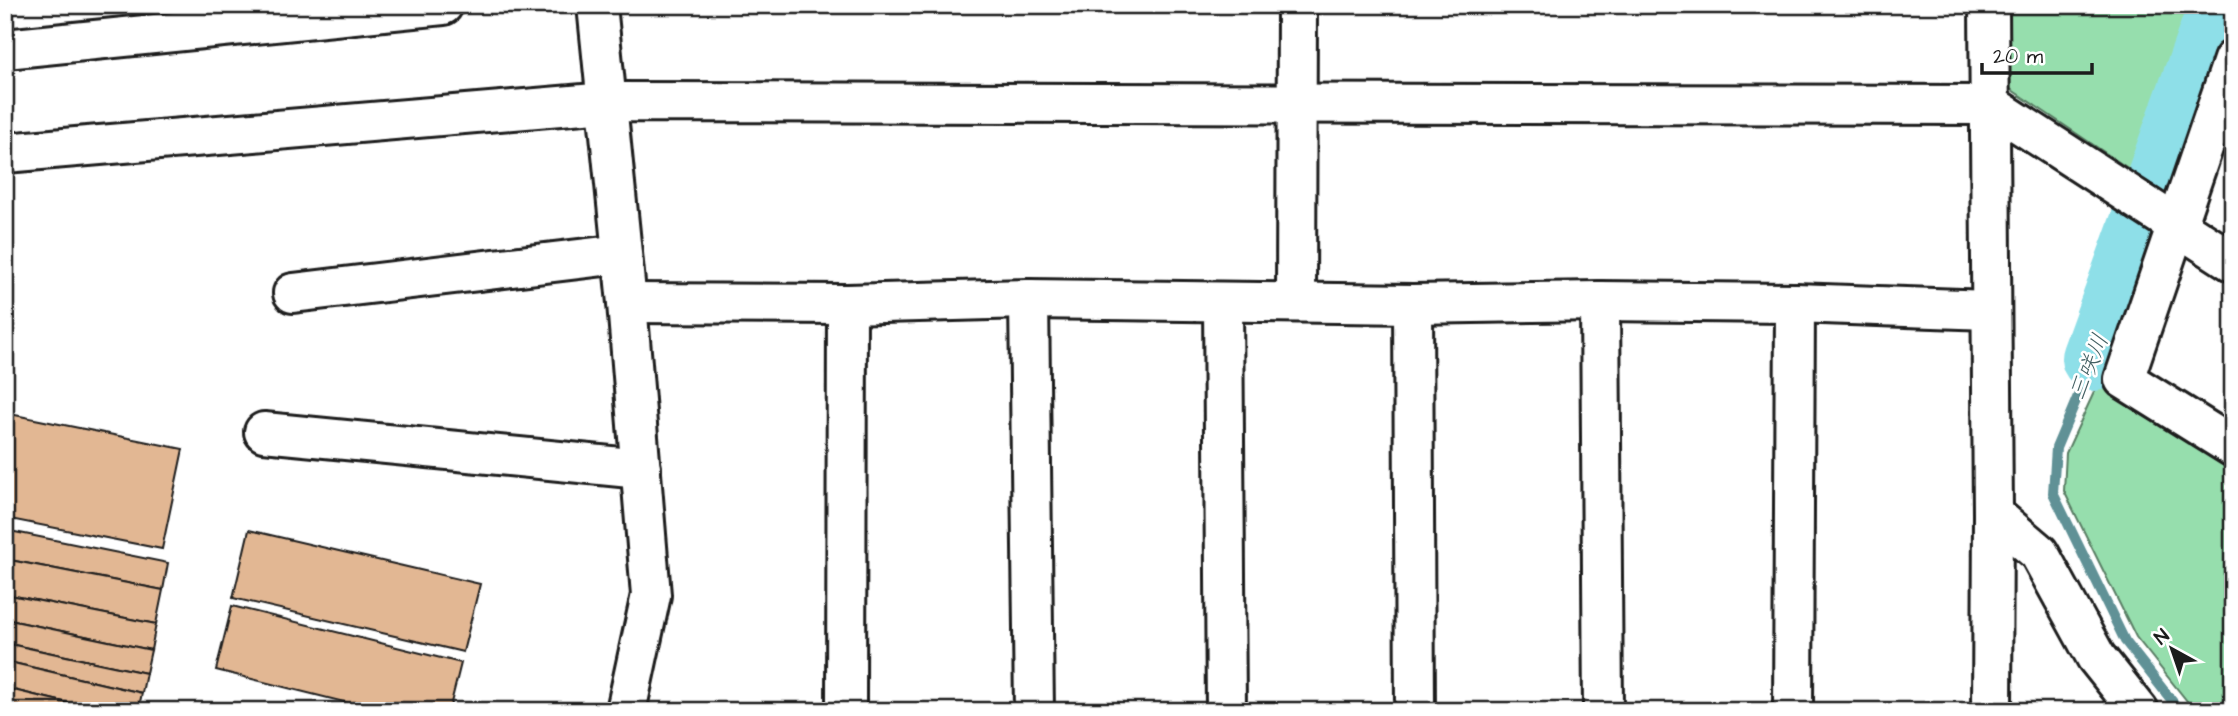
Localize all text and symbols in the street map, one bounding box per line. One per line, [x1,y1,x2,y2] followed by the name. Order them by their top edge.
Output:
[1982,32,2093,76] scale bar
[1993,42,2044,71] text: 20 m
[2061,329,2117,405] water label: 三咲川
[2136,614,2206,684] north arrow
[2149,623,2175,651] text: N

